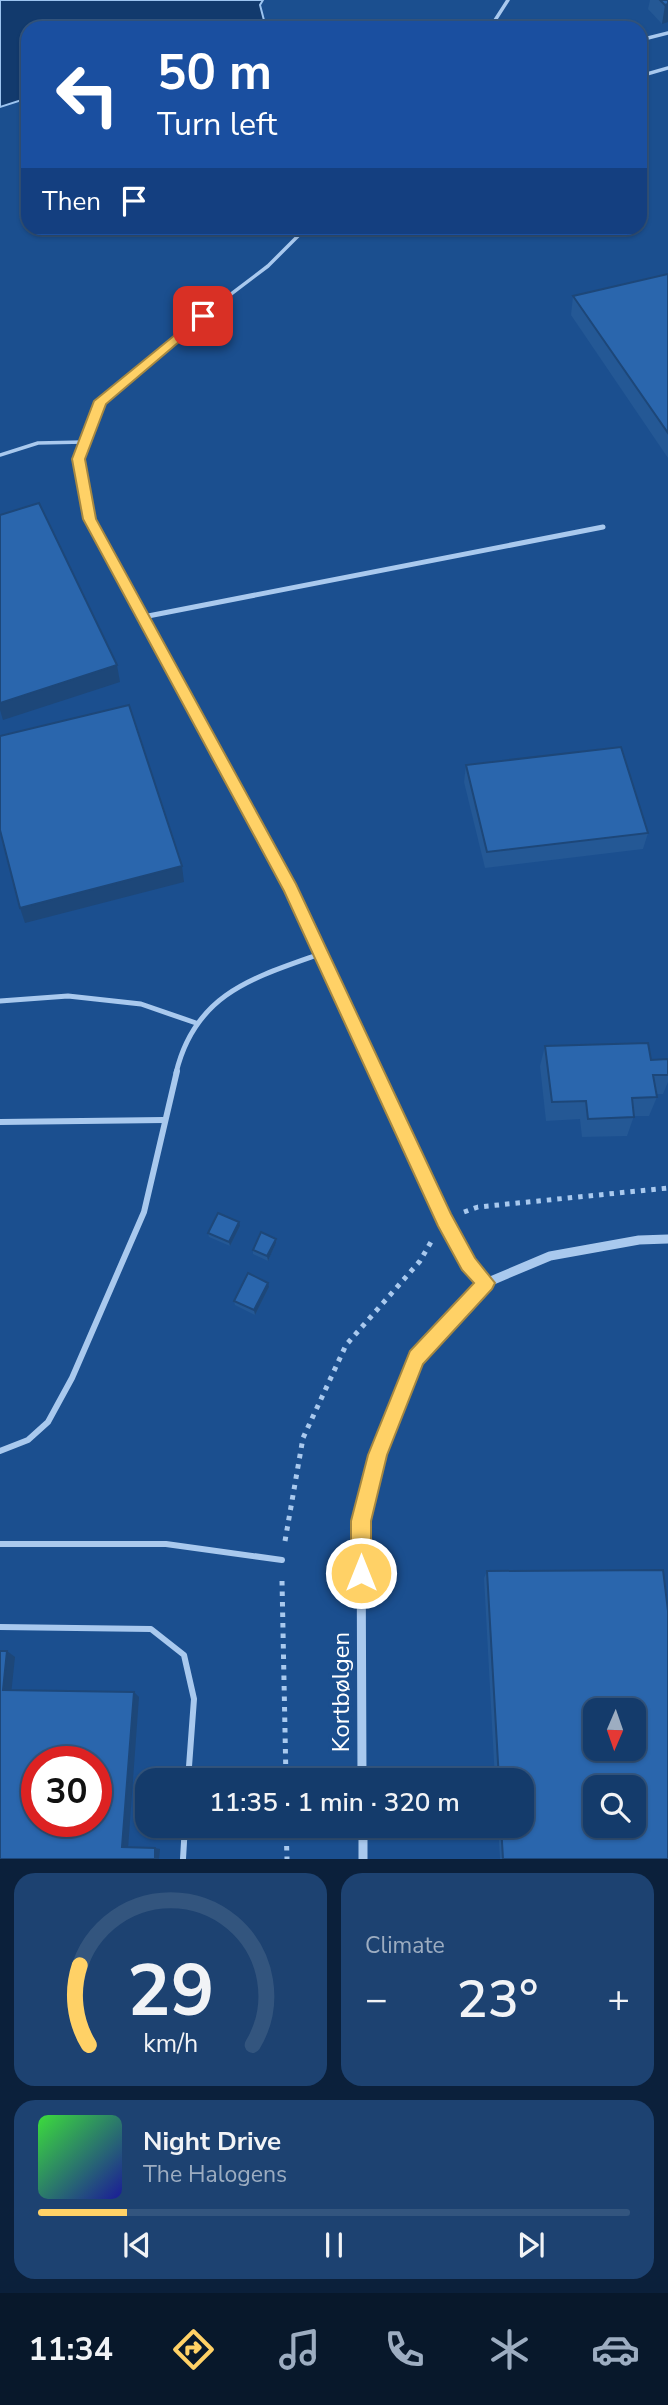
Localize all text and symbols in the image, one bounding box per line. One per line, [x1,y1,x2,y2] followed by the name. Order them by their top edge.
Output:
[157,39,272,106] text: 50 m
[42,49,133,140] icon: left
[157,103,277,146] text: Turn left
[115,182,153,220] icon: arrive
[42,184,101,219] text: Then
[173,286,233,346] pin
[184,297,222,335] icon: arrive
[324,1536,398,1610] position arrow
[325,1632,357,1752] street label: Kortbølgen
[583,1698,646,1760] north arrow
[583,1698,646,1838] map controls
[21,1746,112,1837] speed limit sign: 30
[583,1775,646,1838] button: search
[209,1785,460,1820] text: 11:35 · 1 min · 320 m
[365,1930,445,1961] text: Climate
[127,1942,214,2042] text: 29
[457,1964,538,2035] text: 23°
[365,1974,388,2025] text: −
[607,1974,630,2025] text: +
[143,2027,198,2061] text: km/h
[143,2124,281,2159] text: Night Drive
[143,2159,287,2190] text: The Halogens
[118,2226,156,2264] icon: previous
[315,2226,353,2264] icon: pause
[512,2226,550,2264] icon: next
[169,2325,218,2374] icon: directions
[275,2325,324,2374] icon: music
[380,2325,429,2374] icon: phone
[485,2325,534,2374] icon: climate
[591,2325,640,2374] icon: car
[28,2328,113,2371] text: 11:34

